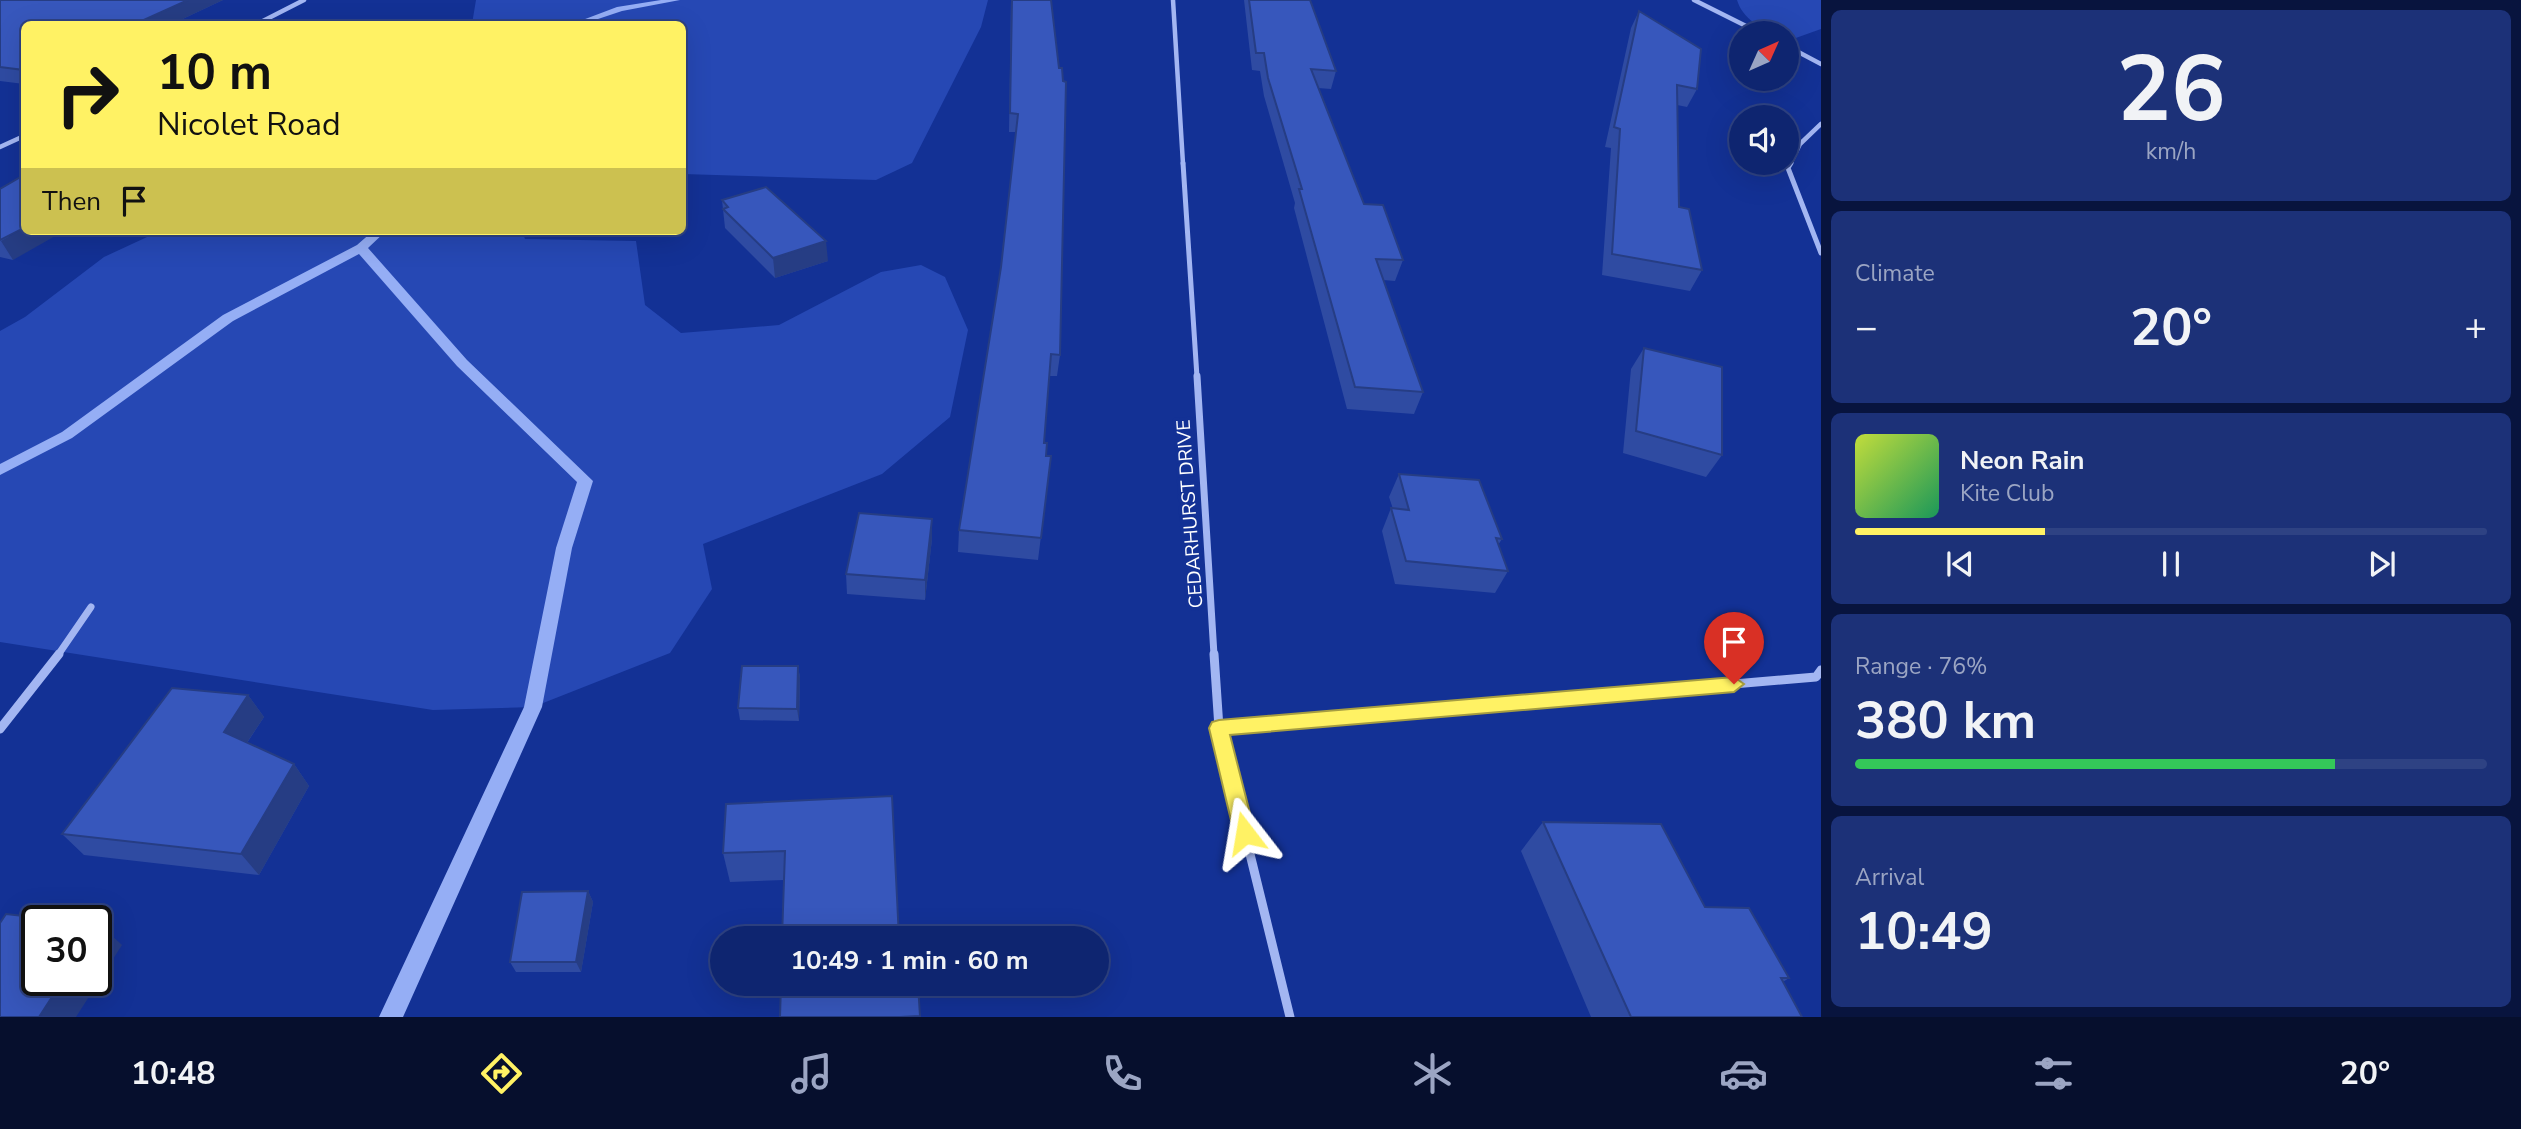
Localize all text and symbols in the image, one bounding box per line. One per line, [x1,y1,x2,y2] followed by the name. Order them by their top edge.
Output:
[1729,21,1799,91] north arrow
[1729,21,1799,175] map controls
[2116,28,2226,152] text: 26
[157,39,272,106] text: 10 m
[42,49,133,140] icon: right
[157,103,341,146] text: Nicolet Road
[1729,105,1799,175] button: sound
[2146,136,2196,167] text: km/h
[115,182,153,220] icon: arrive
[42,184,101,219] text: Then
[1855,258,1935,289] text: Climate
[2130,292,2212,363] text: 20°
[1855,302,1878,353] text: −
[2464,302,2487,353] text: +
[1170,419,1210,609] street label: CEDARHURST DRIVE
[1960,443,2085,478] text: Neon Rain
[1960,478,2054,509] text: Kite Club
[1941,545,1979,583] icon: previous
[2152,545,2190,583] icon: pause
[2363,545,2401,583] icon: next
[1704,612,1764,684] pin
[1715,623,1753,661] icon: arrive
[1855,651,1987,682] text: Range · 76%
[1855,685,2036,756] text: 380 km
[1208,796,1282,870] position arrow
[1855,862,1924,893] text: Arrival
[1855,896,1993,967] text: 10:49
[21,905,112,996] speed limit sign: 30
[790,943,1029,978] text: 10:49 · 1 min · 60 m
[477,1049,526,1098] icon: directions
[787,1049,836,1098] icon: music
[1098,1049,1147,1098] icon: phone
[1408,1049,1457,1098] icon: climate
[1719,1049,1768,1098] icon: car
[2029,1049,2078,1098] icon: filters
[131,1052,215,1095] text: 10:48
[2340,1052,2390,1095] text: 20°

